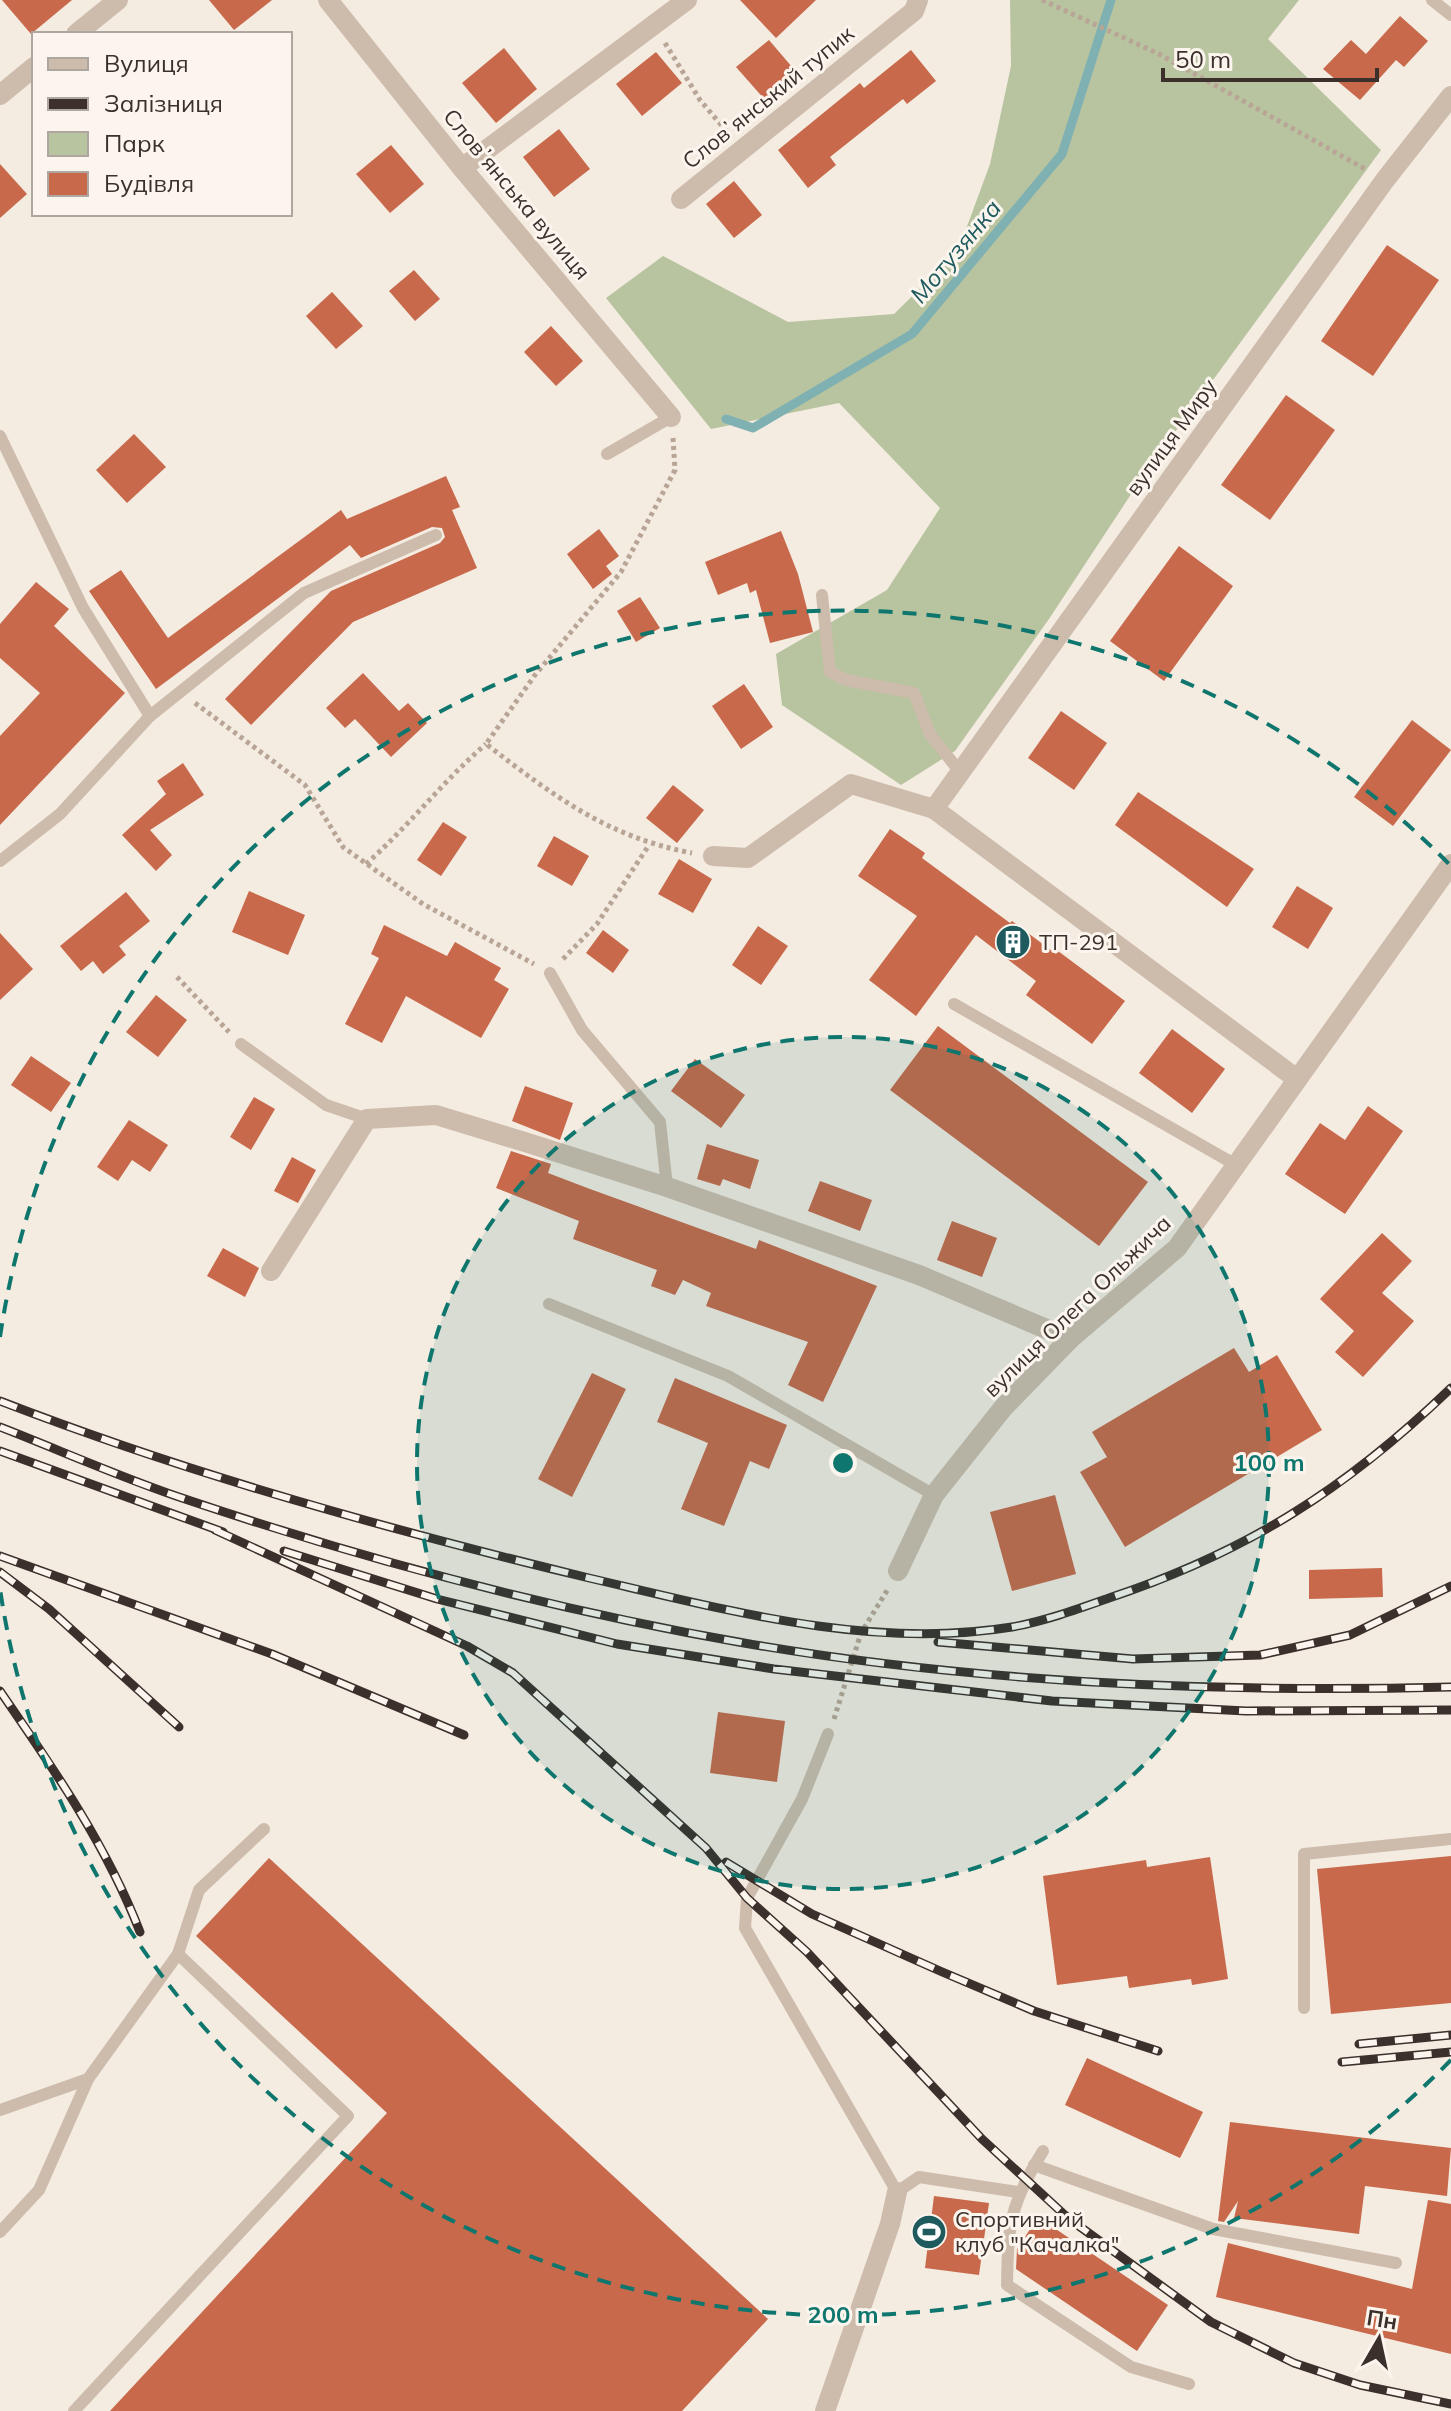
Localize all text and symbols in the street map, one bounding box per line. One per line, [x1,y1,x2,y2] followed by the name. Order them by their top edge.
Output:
[677,19,859,175] street label: Словʼянський тупик
[32,32,292,216] legend
[1163,32,1377,82] scale bar
[1175,44,1231,74] text: 50 m
[104,48,189,78] text: Вулиця
[104,88,223,118] text: Залізниця
[437,103,597,285] street label: Словʼянська вулиця
[104,128,165,158] text: Парк
[104,168,194,198] text: Будівля
[903,193,1007,309] water label: Мотузянка
[1119,373,1223,501] street label: вулиця Миру
[994,923,1032,961] building icon: ТП-291
[1039,928,1118,956] place label: ТП-291
[977,1209,1177,1403] street label: вулиця Олега Ольжича
[1233,1447,1305,1477] text: 100 m
[829,1449,857,1477] centre of rings
[955,2205,1119,2258] place label: Спортивний клуб "Качалка"
[910,2213,948,2251] sports icon: Спортивний клуб "Качалка"
[807,2299,879,2329] text: 200 m
[1339,2299,1419,2379] north arrow
[1365,2303,1399,2335] text: Пн

